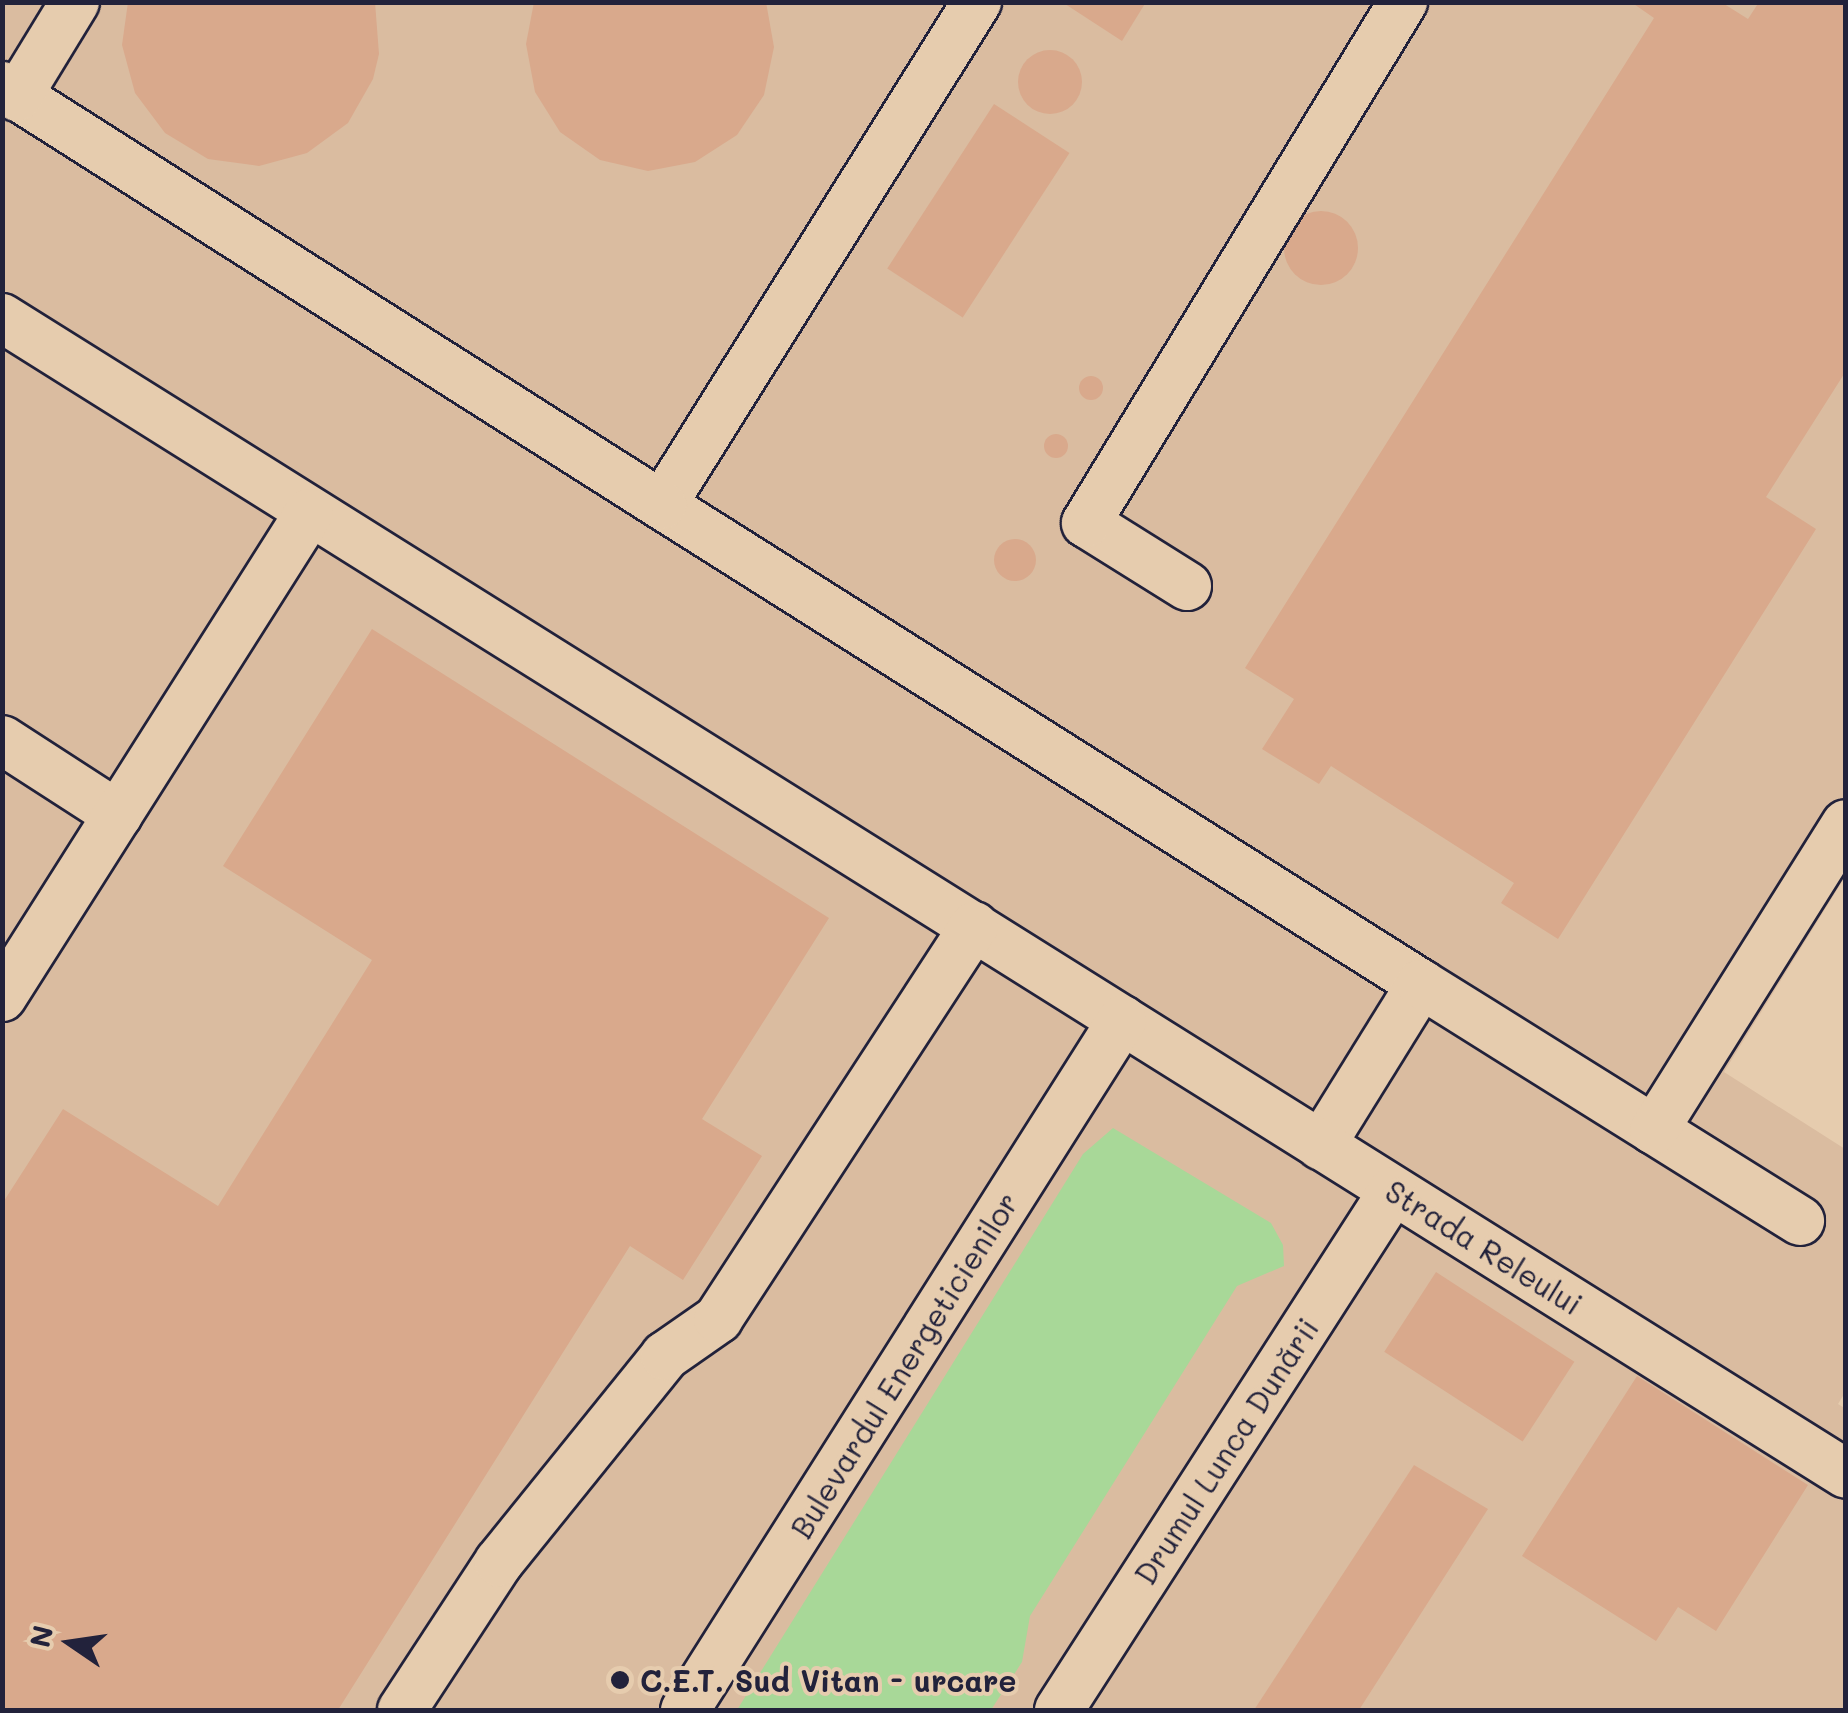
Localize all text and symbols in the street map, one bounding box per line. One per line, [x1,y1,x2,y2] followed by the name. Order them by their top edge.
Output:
[1379,1172,1589,1322] street label: Strada Releului
[783,1186,1025,1544] street label: Bulevardul Energeticienilor
[1126,1311,1326,1591] street label: Drumul Lunca Dunării
[20,1593,120,1693] north arrow
[21,1622,61,1651] text: N
[640,1662,1016,1698] place label: C.E.T. Sud Vitan - urcare
[609,1669,631,1691] marker: C.E.T. Sud Vitan - urcare

